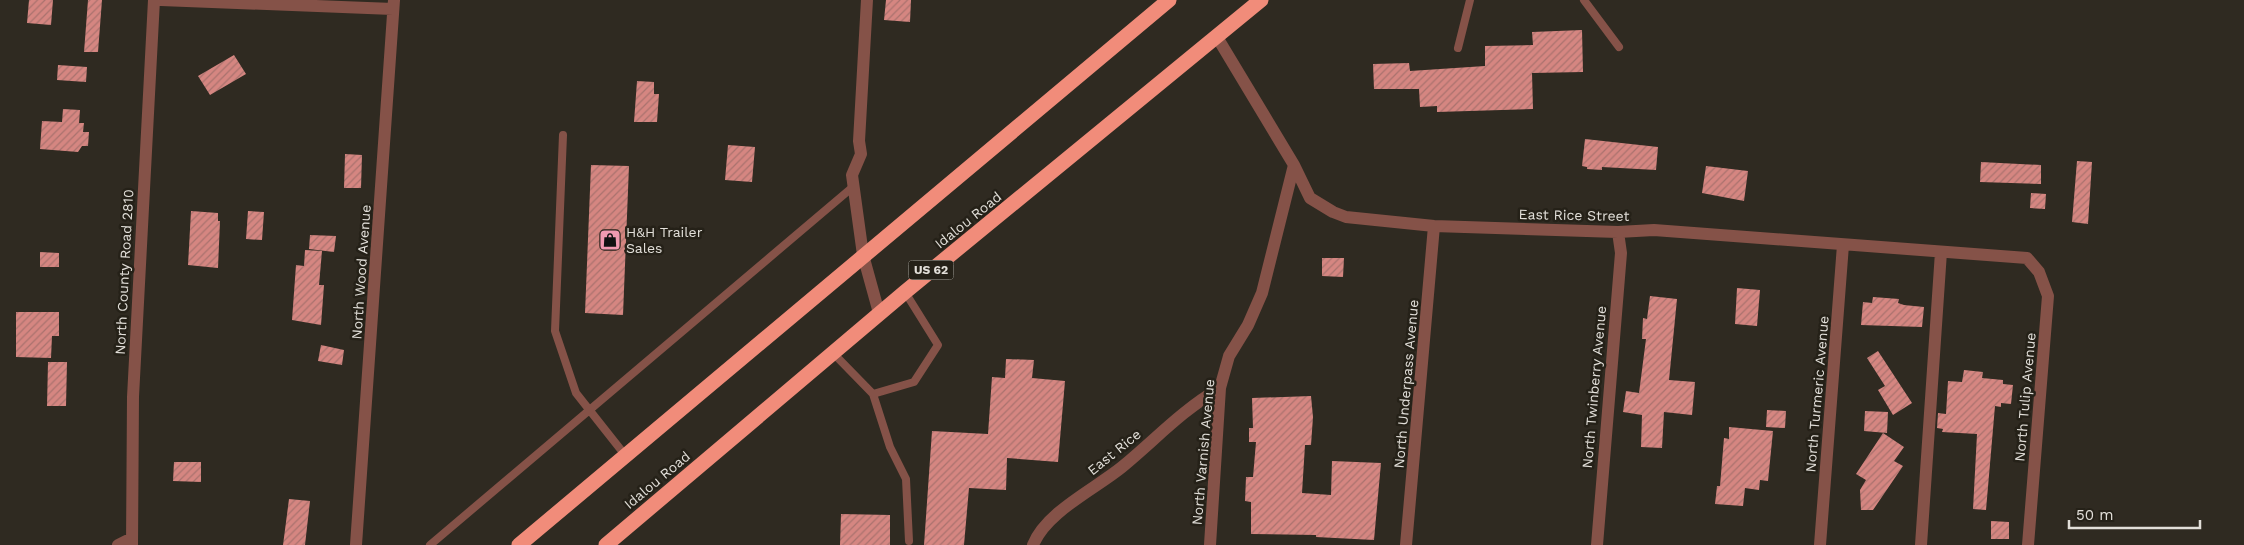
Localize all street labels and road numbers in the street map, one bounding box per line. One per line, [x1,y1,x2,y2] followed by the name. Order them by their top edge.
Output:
[931,188,1005,252] street label: Idalou Road
[112,189,136,355] street label: North County Road 2810
[348,204,374,340] street label: North Wood Avenue
[1519,206,1630,224] street label: East Rice Street
[908,260,954,280] road number: US 62
[1391,299,1421,469] street label: North Underpass Avenue
[1579,305,1609,469] street label: North Twinberry Avenue
[1802,315,1832,473] street label: North Turmeric Avenue
[2011,332,2039,462] street label: North Tulip Avenue
[1189,378,1217,526] street label: North Varnish Avenue
[1084,426,1144,478] street label: East Rice
[621,448,693,512] street label: Idalou Road

